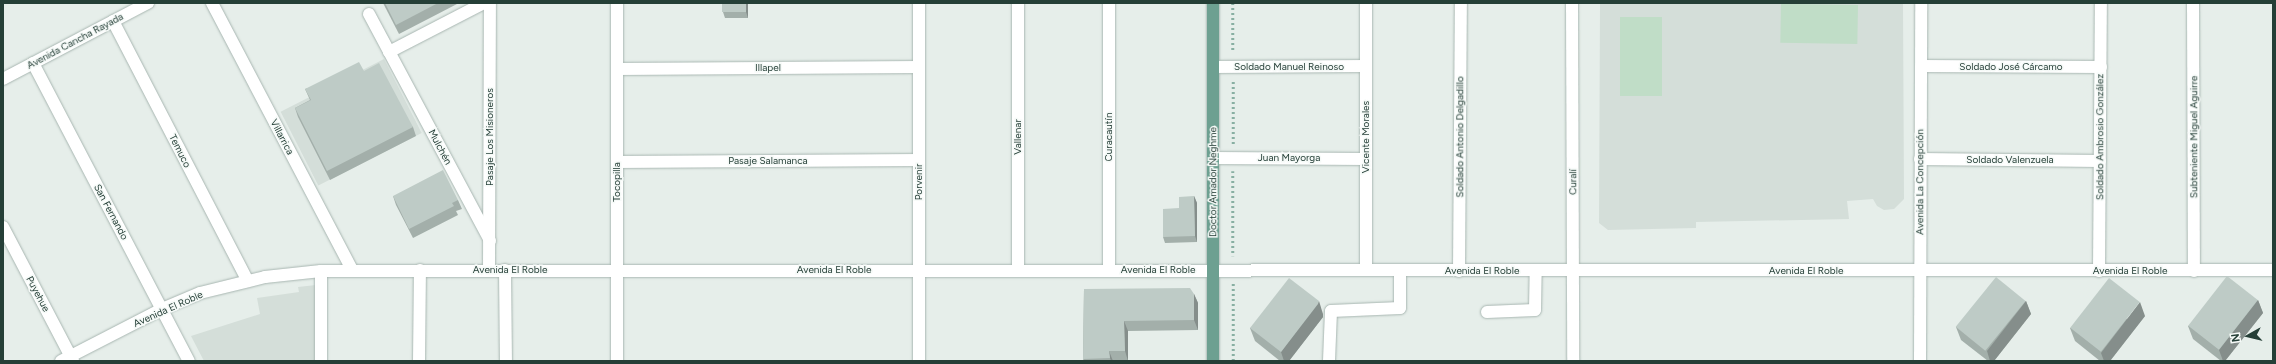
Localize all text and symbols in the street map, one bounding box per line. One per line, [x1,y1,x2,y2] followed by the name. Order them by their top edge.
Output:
[25,10,125,72] street label: Avenida Cancha Rayada
[1234,61,1344,73] street label: Soldado Manuel Reinoso
[1959,61,2063,73] street label: Soldado José Cárcamo
[755,62,781,74] street label: Illapel
[2094,74,2106,200] street label: Soldado Ambrosio González
[1454,76,1466,198] street label: Soldado Antonio Delgadillo
[2188,76,2200,198] street label: Subteniente Miguel Aguirre
[484,88,496,186] street label: Pasaje Los Misioneros
[1360,101,1372,173] street label: Vicente Morales
[1103,112,1115,162] street label: Curacautín
[268,117,296,157] street label: Villarrica
[1012,119,1024,155] street label: Vallenar
[426,127,454,167] street label: Mulchén
[1207,127,1219,237] street label: Doctor Amador Neghme
[1914,129,1926,235] street label: Avenida La Concepción
[167,132,193,170] street label: Temuco
[1258,152,1320,164] street label: Juan Mayorga
[1966,154,2054,166] street label: Soldado Valenzuela
[728,155,808,167] street label: Pasaje Salamanca
[611,162,623,202] street label: Tocopilla
[913,164,925,200] street label: Porvenir
[1567,169,1579,195] street label: Curalí
[91,182,131,242] street label: San Fernando
[473,264,547,276] street label: Avenida El Roble
[797,264,871,276] street label: Avenida El Roble
[1121,264,1195,276] street label: Avenida El Roble
[1445,265,1519,277] street label: Avenida El Roble
[1769,265,1843,277] street label: Avenida El Roble
[2093,265,2167,277] street label: Avenida El Roble
[24,274,52,314] street label: Puyehue
[131,288,205,330] street label: Avenida El Roble
[2228,316,2268,356] north arrow
[2229,333,2243,343] text: N

